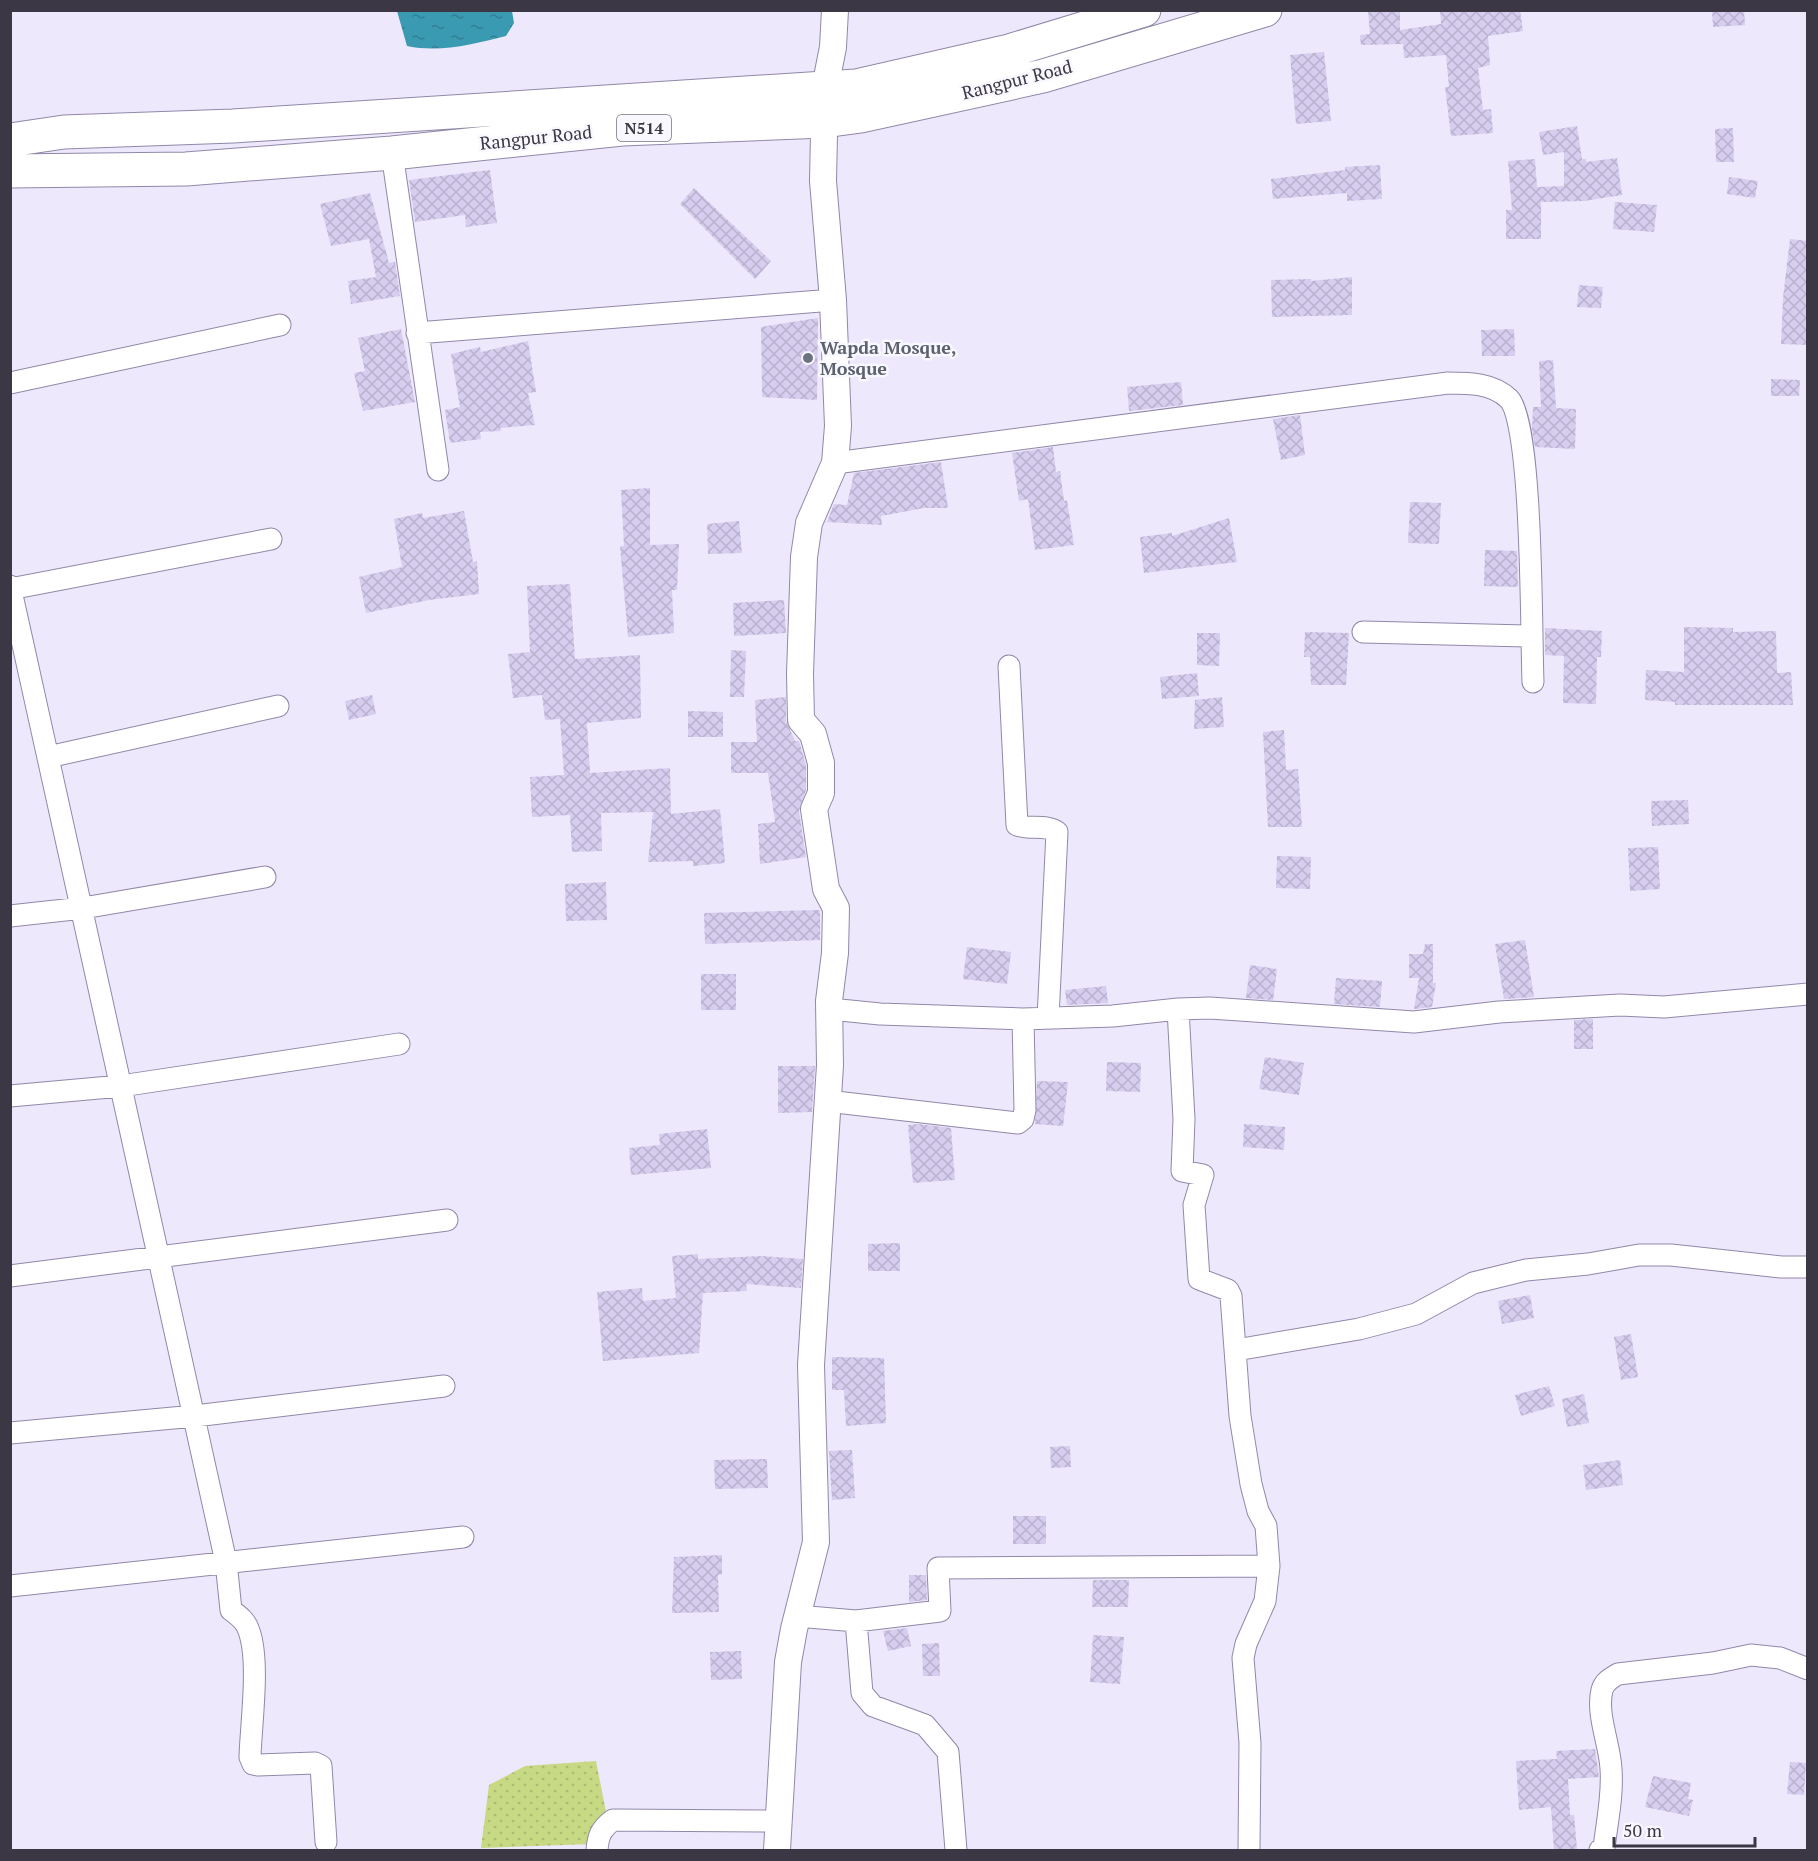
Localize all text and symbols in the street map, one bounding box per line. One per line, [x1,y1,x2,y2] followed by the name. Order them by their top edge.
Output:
[959,54,1074,104] street label: Rangpur Road
[617,115,671,141] road number: N514
[479,119,593,155] street label: Rangpur Road
[820,335,957,380] place label: Wapda Mosque, Mosque
[801,351,815,365] marker: Wapda Mosque, Mosque
[1614,1810,1755,1848] scale bar
[1623,1818,1663,1842] text: 50 m

